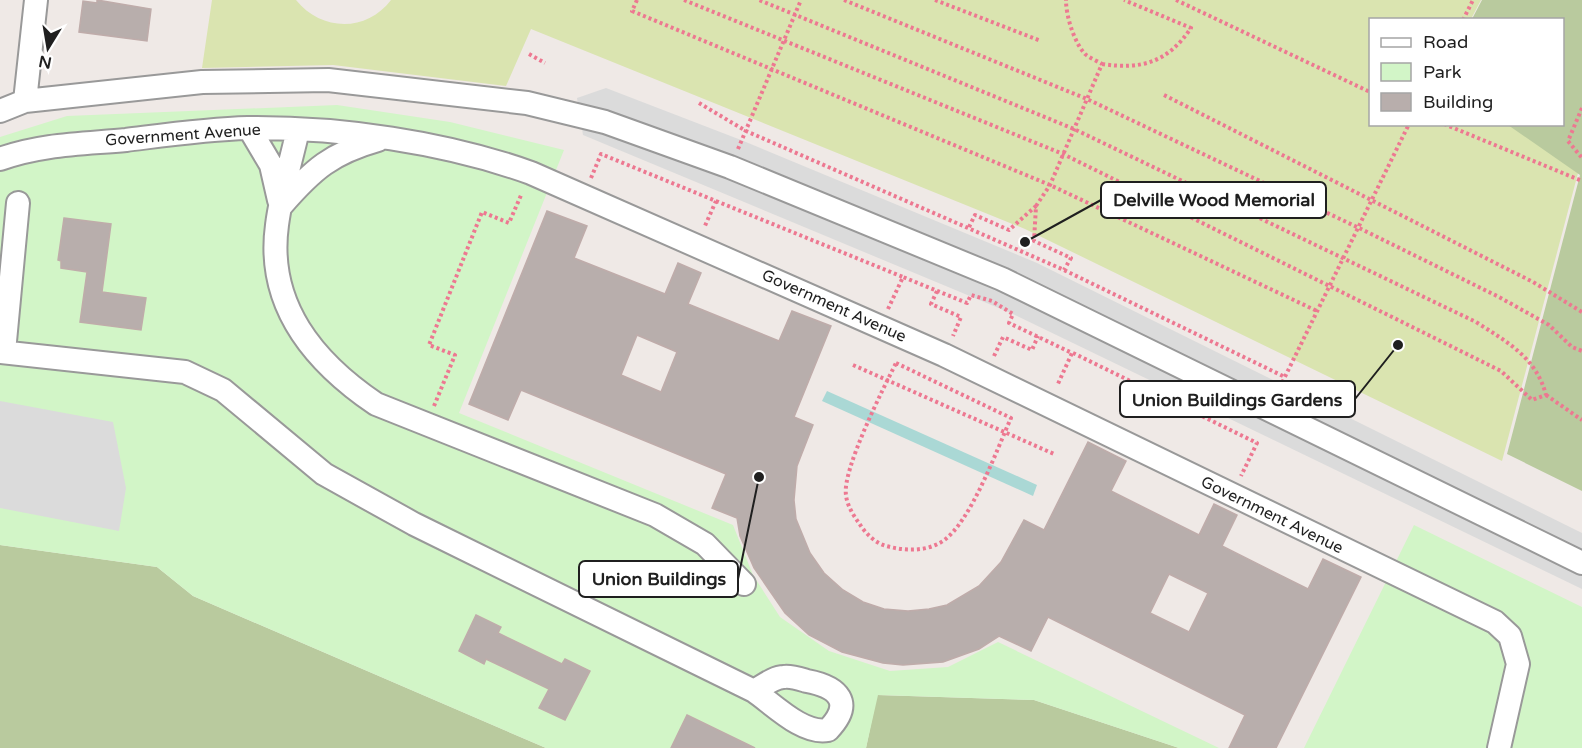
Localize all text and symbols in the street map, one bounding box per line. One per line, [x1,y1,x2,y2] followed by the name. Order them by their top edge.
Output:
[18,18,78,78] north arrow
[1369,18,1564,126] legend
[1423,31,1468,53] text: Road
[37,51,54,73] text: N
[1423,61,1462,83] text: Park
[1423,91,1493,113] text: Building
[105,120,261,150] street label: Government Avenue
[1101,182,1326,218] callout: Delville Wood Memorial
[1113,189,1315,211] text: Delville Wood Memorial
[759,265,909,347] street label: Government Avenue
[1120,381,1355,417] callout: Union Buildings Gardens
[1132,389,1343,411] text: Union Buildings Gardens
[1198,472,1346,558] street label: Government Avenue
[579,561,738,597] callout: Union Buildings
[592,568,727,590] text: Union Buildings

